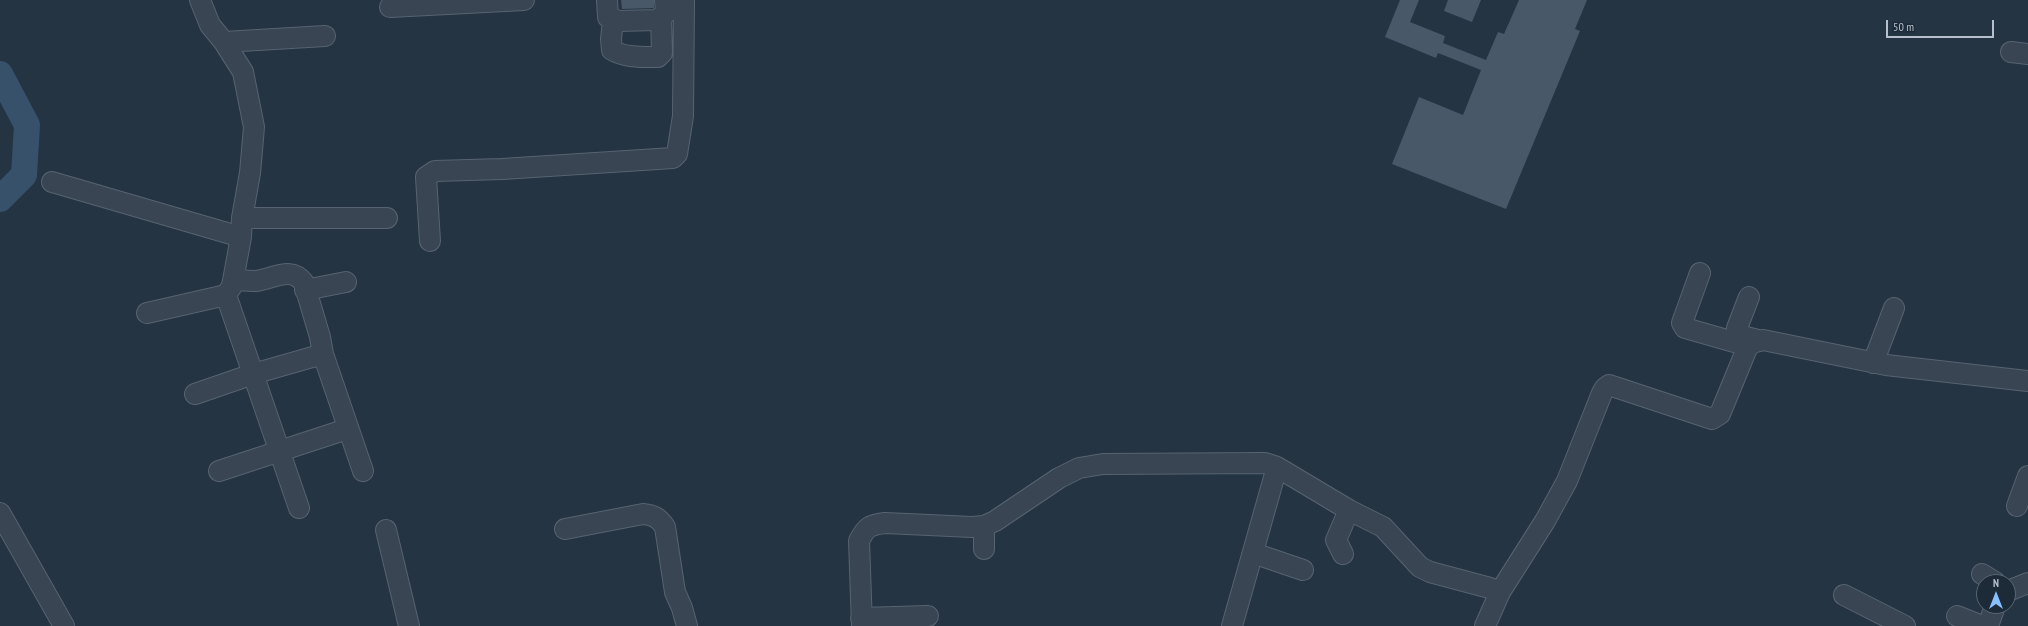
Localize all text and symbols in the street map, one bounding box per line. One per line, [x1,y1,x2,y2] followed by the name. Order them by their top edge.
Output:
[1888,12,1996,38] scale bar
[1893,19,1914,34] text: 50 m
[1976,574,2016,614] north arrow
[1993,576,1999,590] text: N

